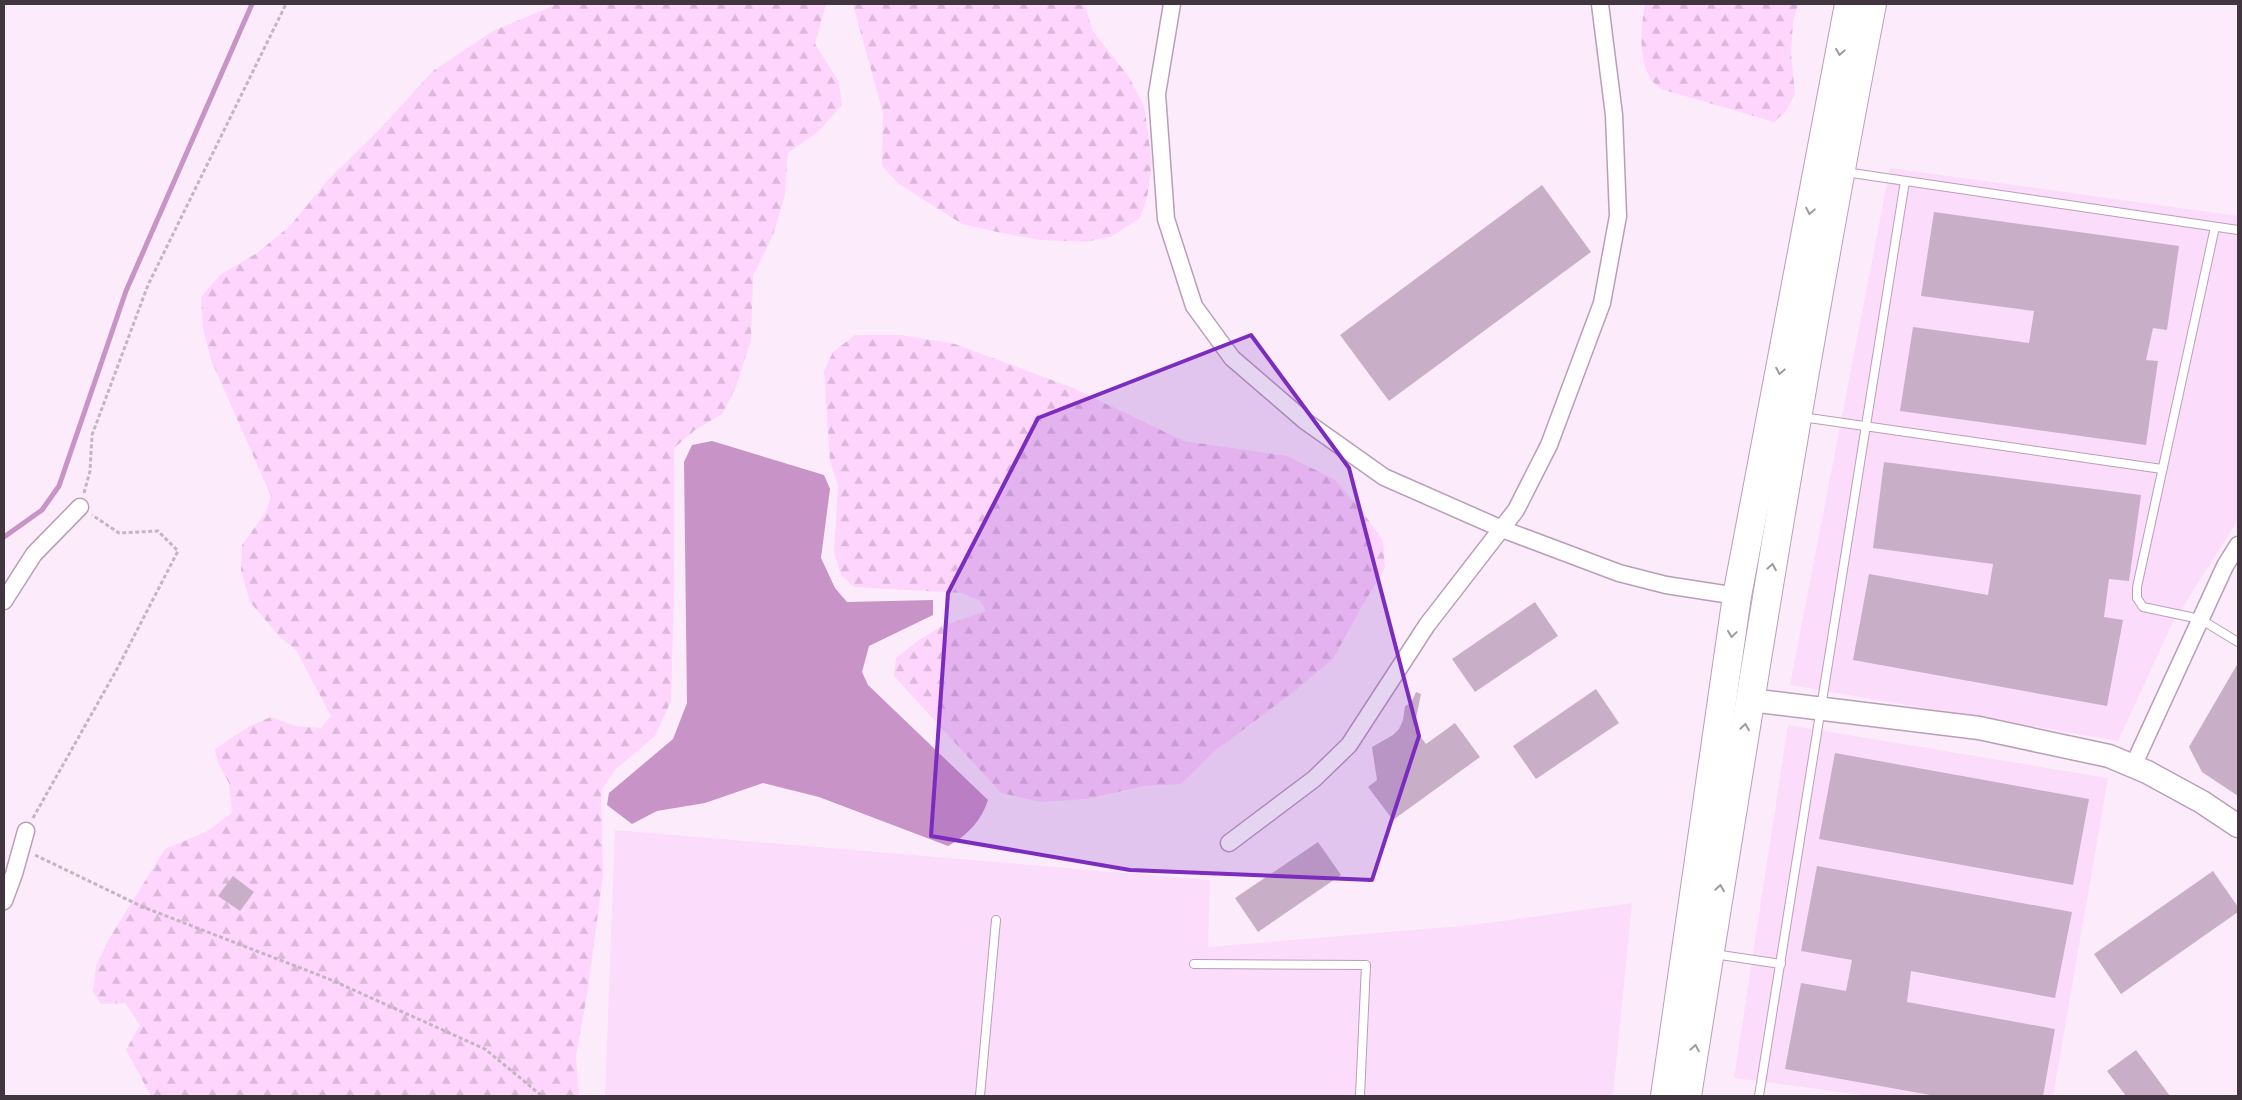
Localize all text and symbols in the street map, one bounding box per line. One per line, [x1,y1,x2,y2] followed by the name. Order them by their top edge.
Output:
[1836,47,1846,56] one-way arrow
[1806,207,1816,216] one-way arrow
[1775,367,1786,376] one-way arrow
[1767,562,1777,571] one-way arrow
[1727,630,1737,639] one-way arrow
[1740,723,1750,731] one-way arrow
[1714,883,1725,891] one-way arrow
[1689,1044,1699,1052] one-way arrow

